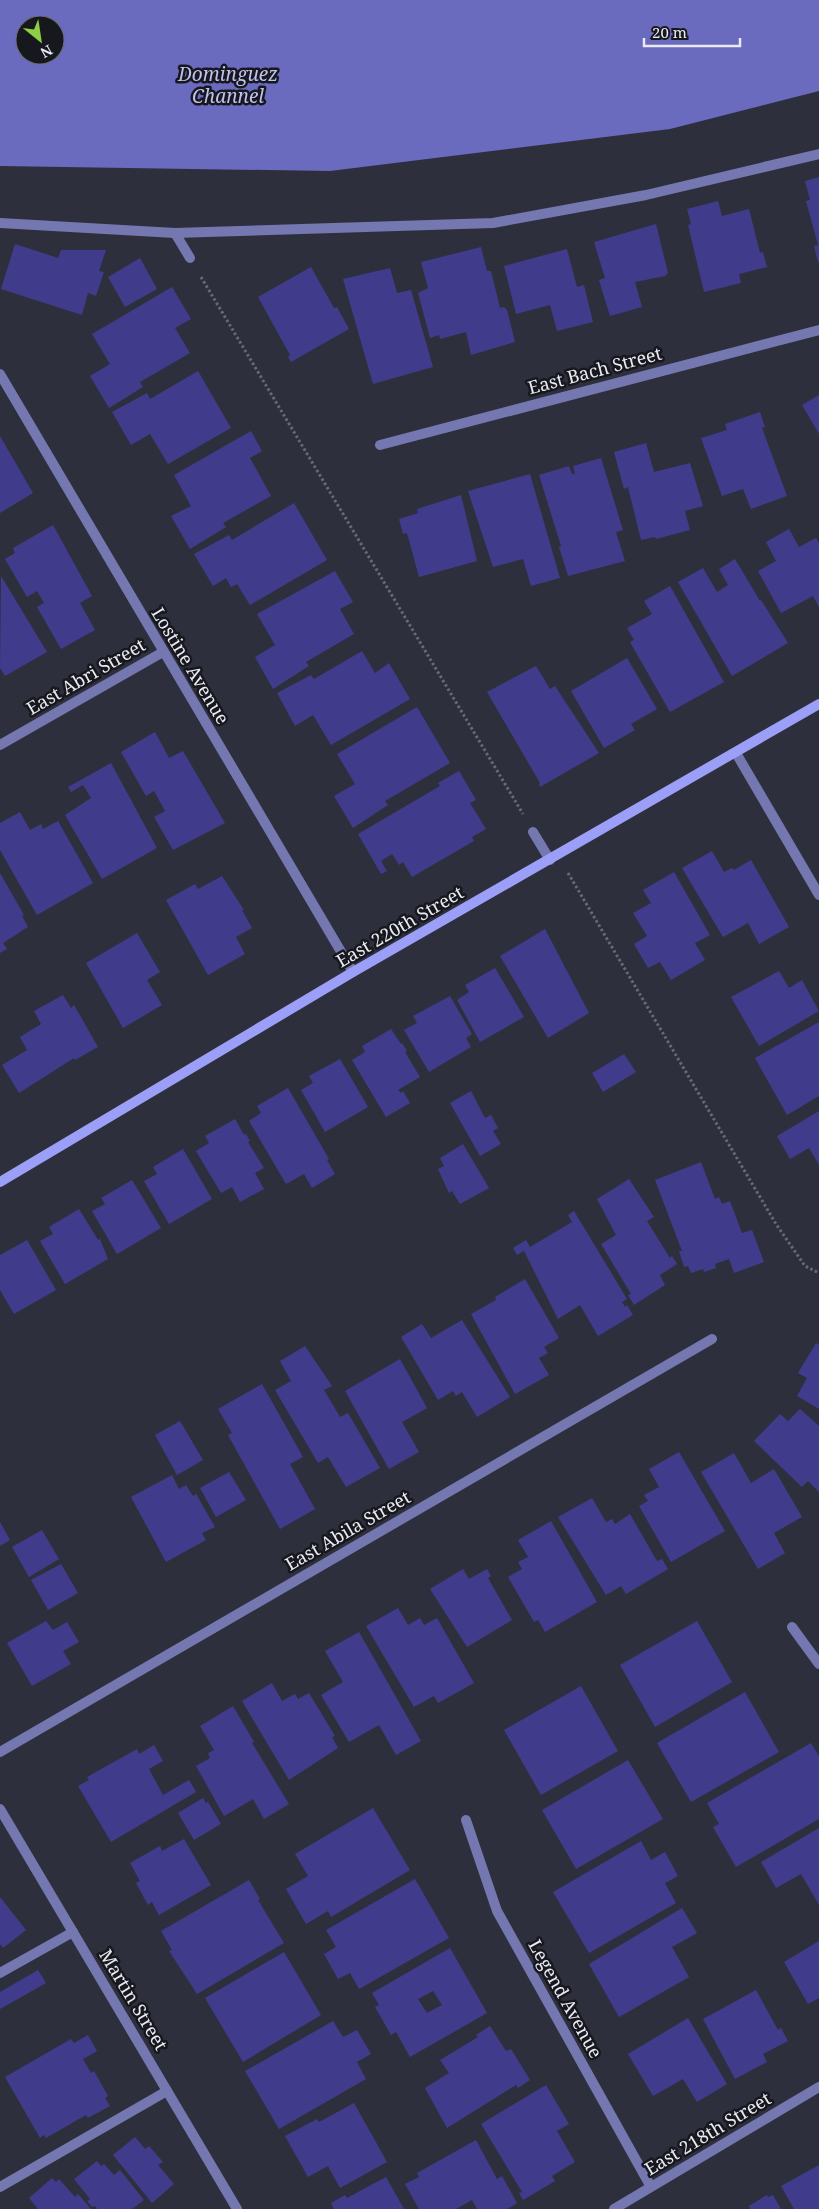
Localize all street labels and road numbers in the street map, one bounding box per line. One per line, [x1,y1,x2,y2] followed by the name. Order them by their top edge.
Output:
[525,341,664,399] street label: East Bach Street
[147,603,235,728] street label: Lostine Avenue
[22,632,149,720] street label: East Abri Street
[331,880,468,972] street label: East 220th Street
[281,1485,414,1576] street label: East Abila Street
[523,1935,608,2062] street label: Legend Avenue
[94,1944,174,2055] street label: Martin Street
[640,2086,775,2180] street label: East 218th Street

